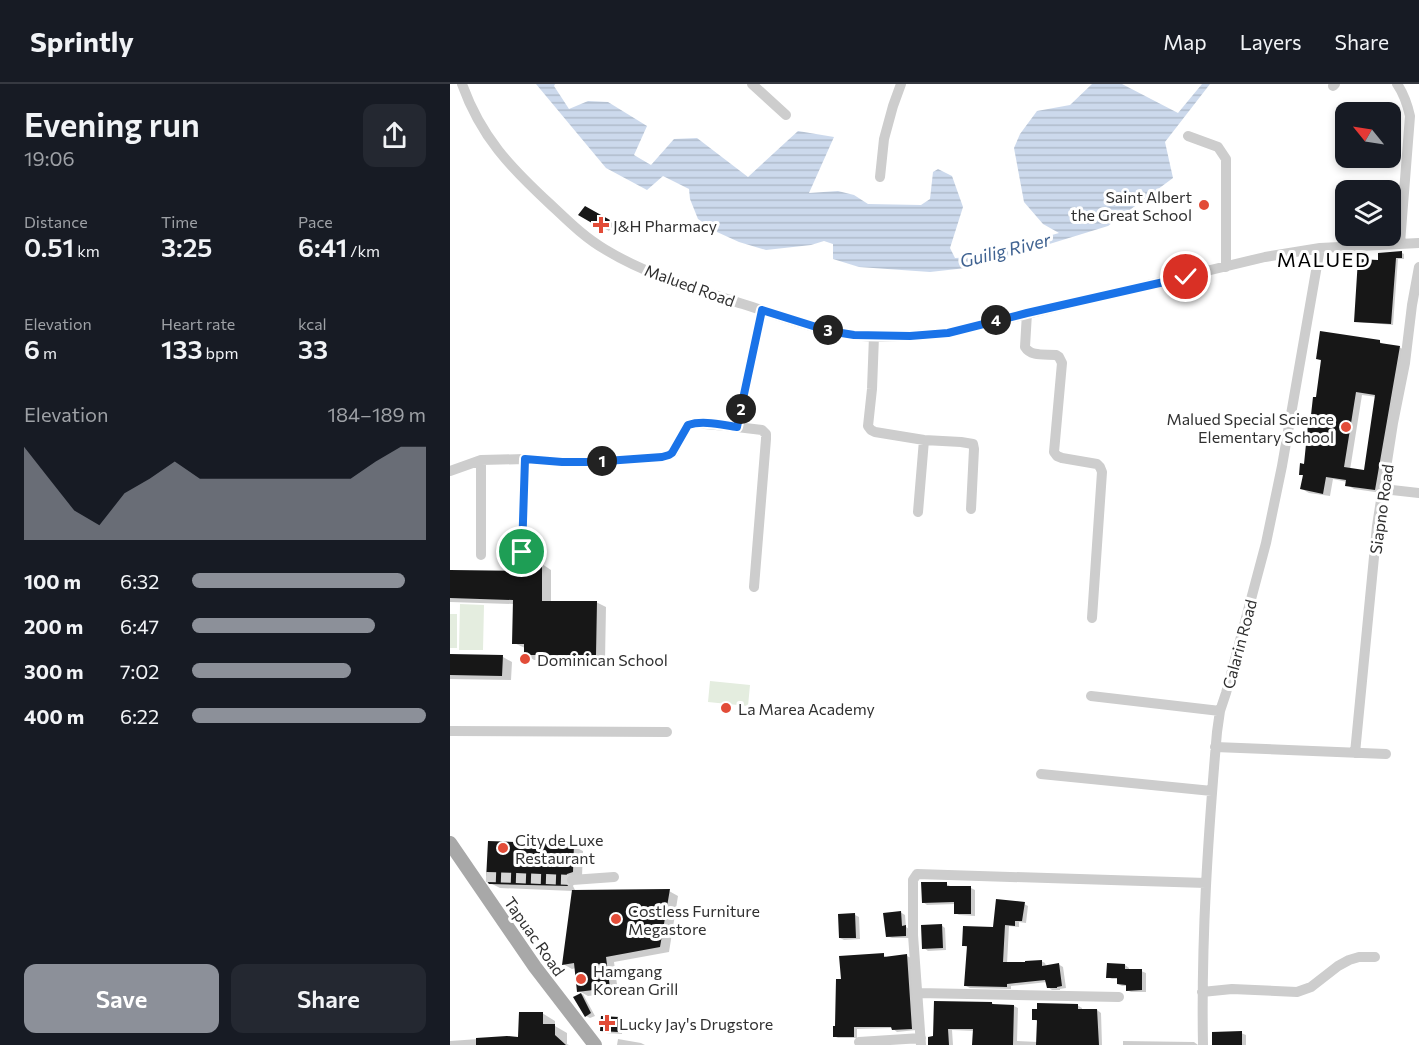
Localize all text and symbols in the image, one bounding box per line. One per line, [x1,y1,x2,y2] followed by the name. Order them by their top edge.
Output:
[30,24,134,58] text: Sprintly
[1163,29,1207,54] text: Map
[1240,29,1302,54] text: Layers
[1335,29,1389,54] text: Share
[1335,102,1401,168] north arrow
[1335,102,1401,246] map controls
[24,103,200,144] text: Evening run
[363,104,426,167] button: share
[24,146,75,170] text: 19:06
[1335,180,1401,246] button: layers
[1071,187,1192,224] place label: Saint Albert the Great School
[1197,198,1211,212] marker: Saint Albert the Great School
[24,212,88,231] text: Distance
[161,212,198,231] text: Time
[298,212,333,231] text: Pace
[613,216,717,235] place label: J&H Pharmacy
[594,218,608,232] marker: J&H Pharmacy
[957,228,1053,272] water label: Guilig River
[24,231,74,262] text: 0.51
[161,231,212,262] text: 3:25
[298,231,347,262] text: 6:41
[74,241,100,260] text: km
[347,241,380,260] text: /km
[1277,247,1371,271] district label: MALUED
[1160,251,1211,302] pin
[642,260,738,310] street label: Malued Road
[1169,260,1202,293] icon: check
[981,305,1011,335] pin: 4
[991,310,1001,329] text: 4
[24,314,92,333] text: Elevation
[161,314,235,333] text: Heart rate
[298,314,327,333] text: kcal
[813,315,843,345] pin: 3
[823,320,833,339] text: 3
[24,333,40,364] text: 6
[161,333,203,364] text: 133
[298,333,328,364] text: 33
[40,343,57,362] text: m
[203,343,238,362] text: bpm
[726,394,756,424] pin: 2
[736,399,746,418] text: 2
[24,402,109,426] text: Elevation
[327,402,426,426] text: 184–189 m
[1167,409,1334,446] place label: Malued Special Science Elementary School
[1339,420,1353,434] marker: Malued Special Science Elementary School
[587,446,617,476] pin: 1
[598,451,606,470] text: 1
[1365,463,1397,555] street label: Siapno Road
[496,526,547,577] pin
[505,535,538,568] icon: arrive
[24,569,81,593] text: 100 m
[120,569,159,593] text: 6:32
[1218,597,1260,691] street label: Calarin Road
[24,614,83,638] text: 200 m
[120,614,159,638] text: 6:47
[537,650,668,669] place label: Dominican School
[518,652,532,666] marker: Dominican School
[24,659,84,683] text: 300 m
[120,659,159,683] text: 7:02
[738,699,875,718] place label: La Marea Academy
[719,701,733,715] marker: La Marea Academy
[24,704,84,728] text: 400 m
[120,704,159,728] text: 6:22
[515,830,603,867] place label: City de Luxe Restaurant
[496,841,510,855] marker: City de Luxe Restaurant
[501,893,569,979] street label: Tapuac Road
[628,901,760,938] place label: Costless Furniture Megastore
[609,912,623,926] marker: Costless Furniture Megastore
[593,961,678,998] place label: Hamgang Korean Grill
[24,964,219,1033] button: Save
[231,964,426,1033] button: Share
[574,972,588,986] marker: Hamgang Korean Grill
[619,1014,773,1033] place label: Lucky Jay's Drugstore
[600,1016,614,1030] marker: Lucky Jay's Drugstore

